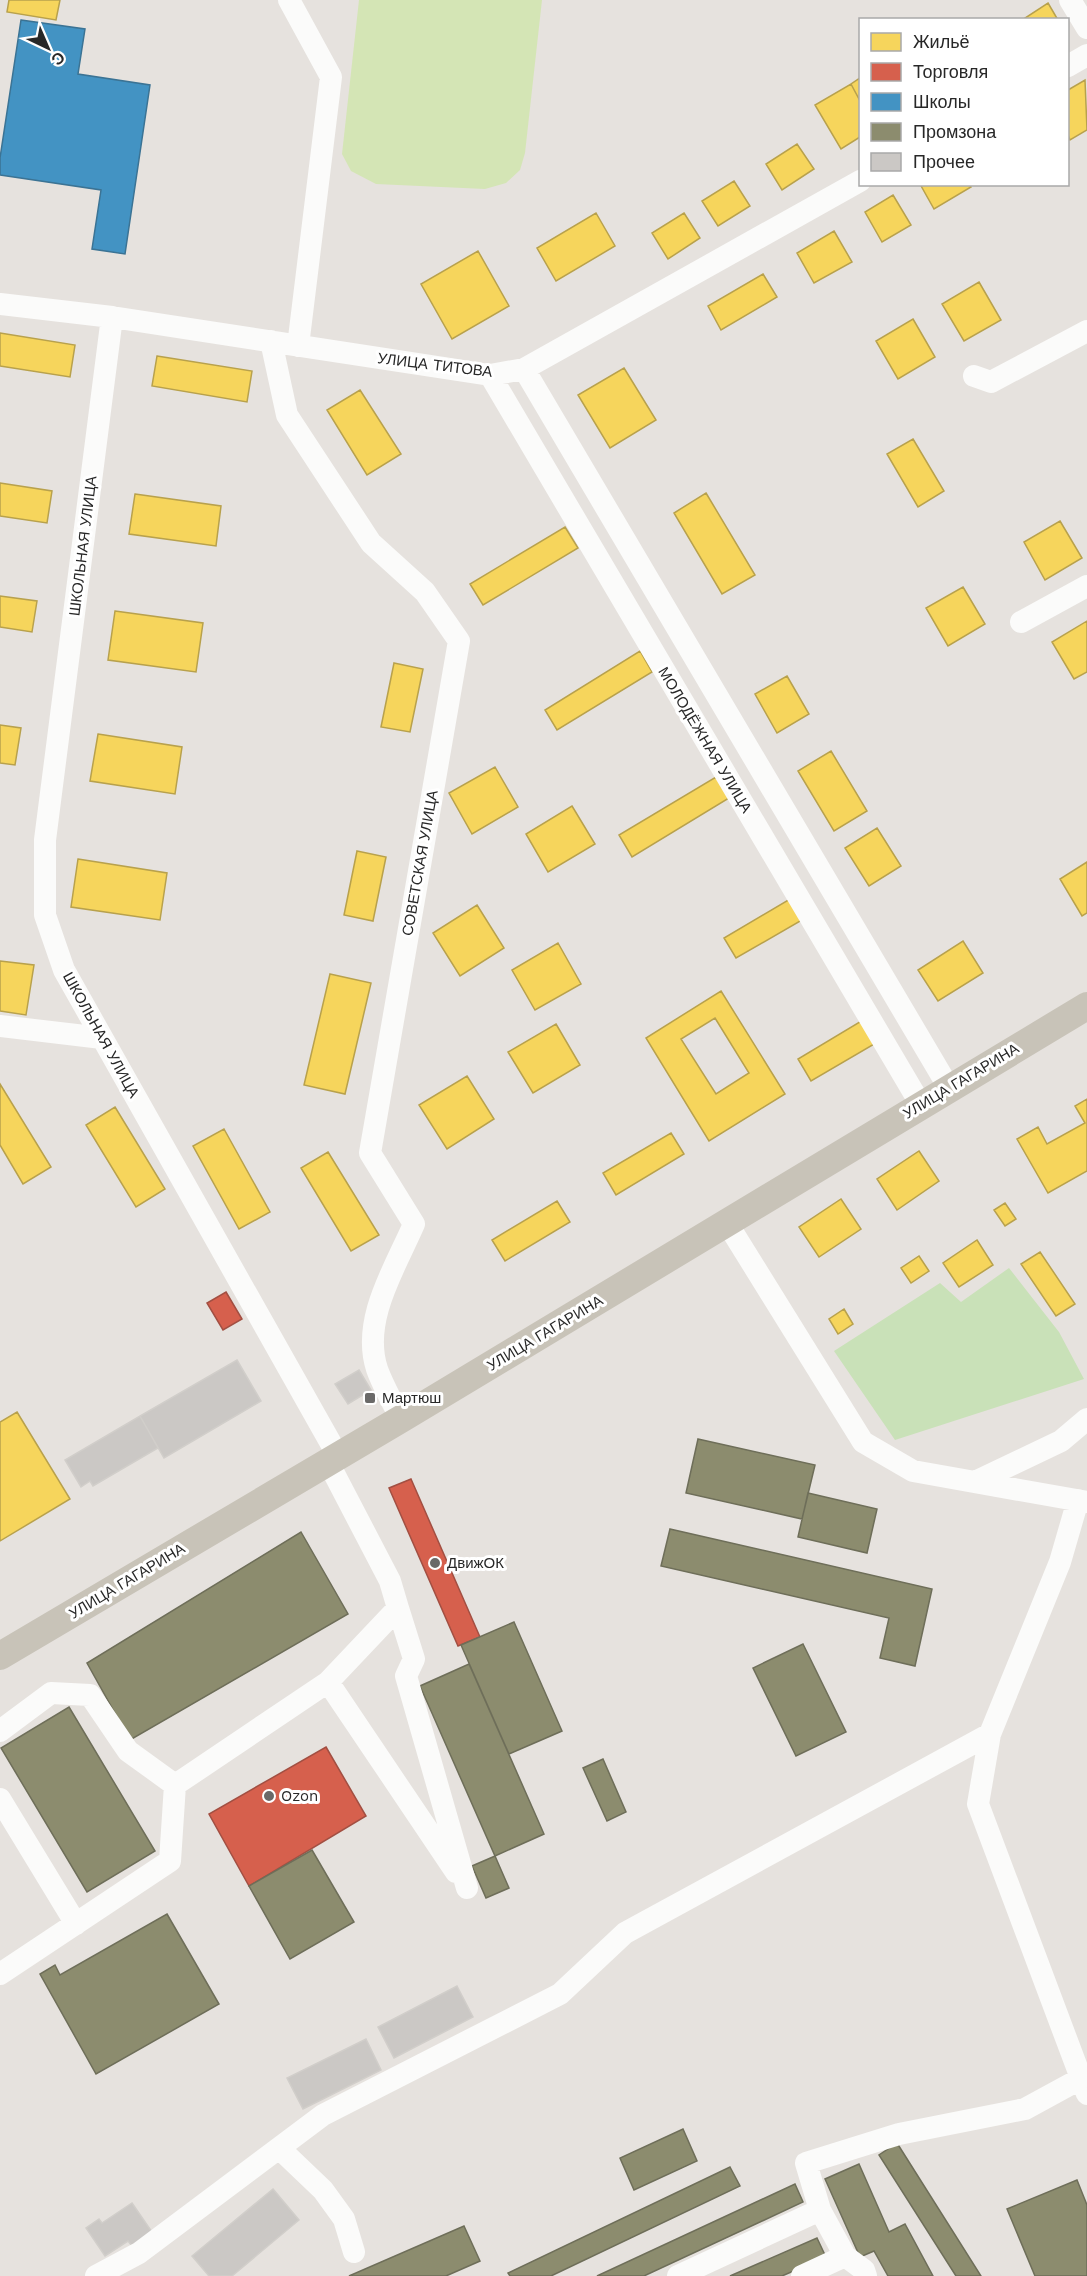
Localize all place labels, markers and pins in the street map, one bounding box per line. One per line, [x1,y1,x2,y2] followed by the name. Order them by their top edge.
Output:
[382,1389,441,1407] place label: Мартюш
[363,1391,377,1405] marker: Мартюш
[447,1554,504,1572] place label: ДвижОК
[428,1556,442,1570] marker: ДвижОК
[281,1787,318,1805] place label: Ozon
[262,1789,276,1803] marker: Ozon

